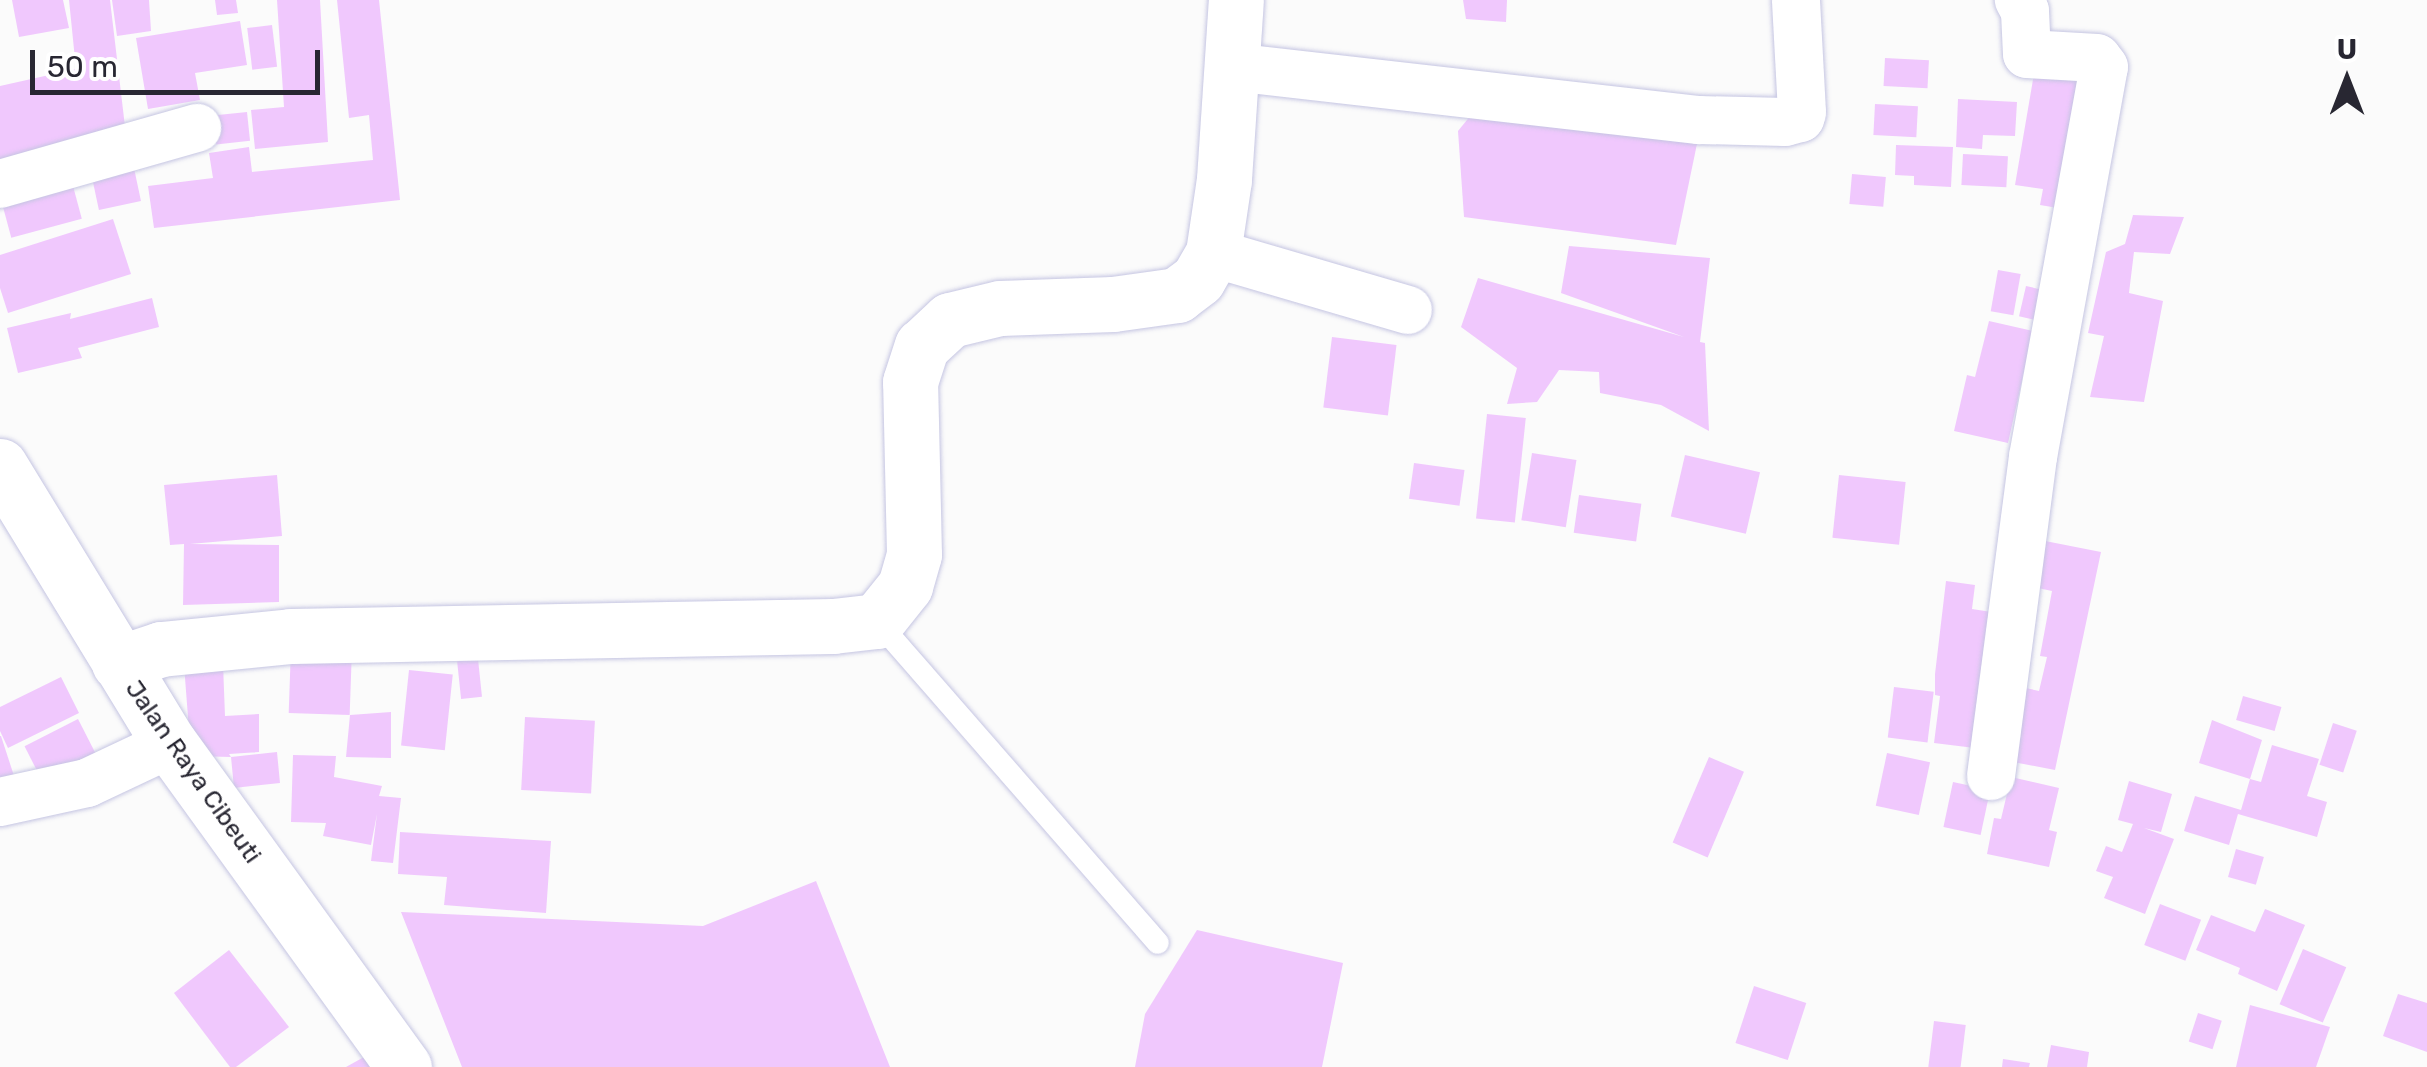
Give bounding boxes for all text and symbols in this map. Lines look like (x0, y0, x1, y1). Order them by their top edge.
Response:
scale bar (35, 30, 325, 92)
north arrow (2297, 30, 2397, 130)
text: U (2337, 33, 2357, 66)
text: 50 m (47, 49, 118, 85)
street label: Jalan Raya Cibeuti (119, 675, 267, 869)

